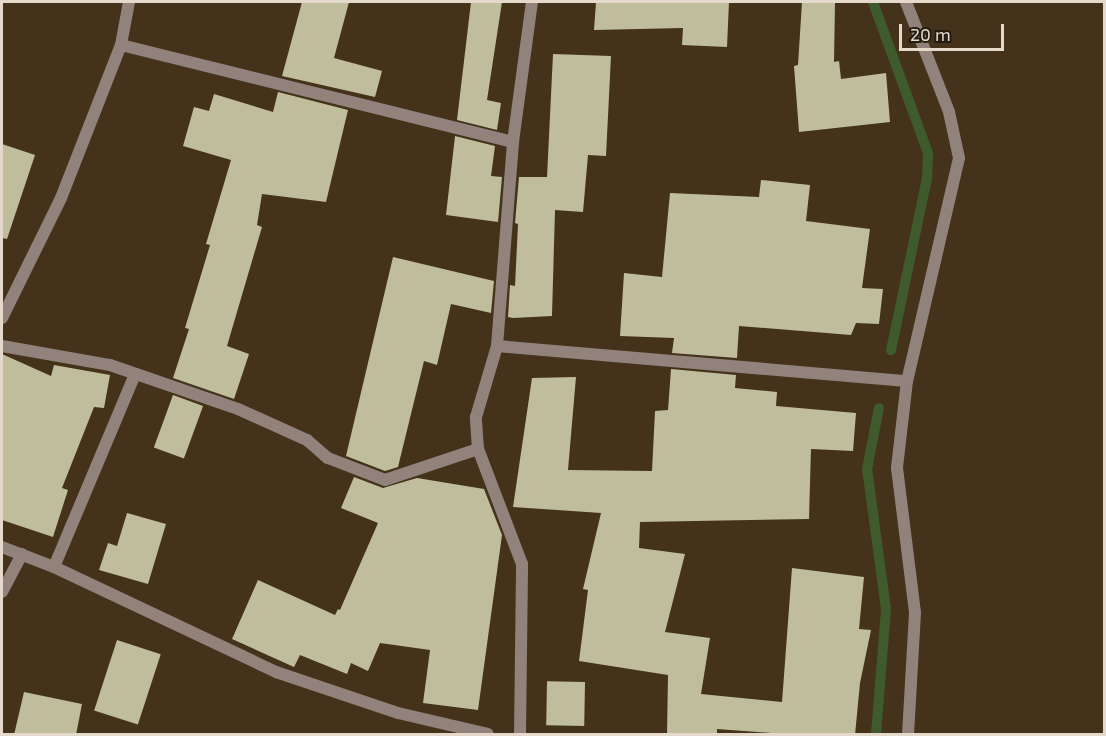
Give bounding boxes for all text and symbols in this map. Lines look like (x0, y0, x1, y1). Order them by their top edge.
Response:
scale bar (902, 12, 1007, 50)
text: 20 m (910, 23, 951, 45)

